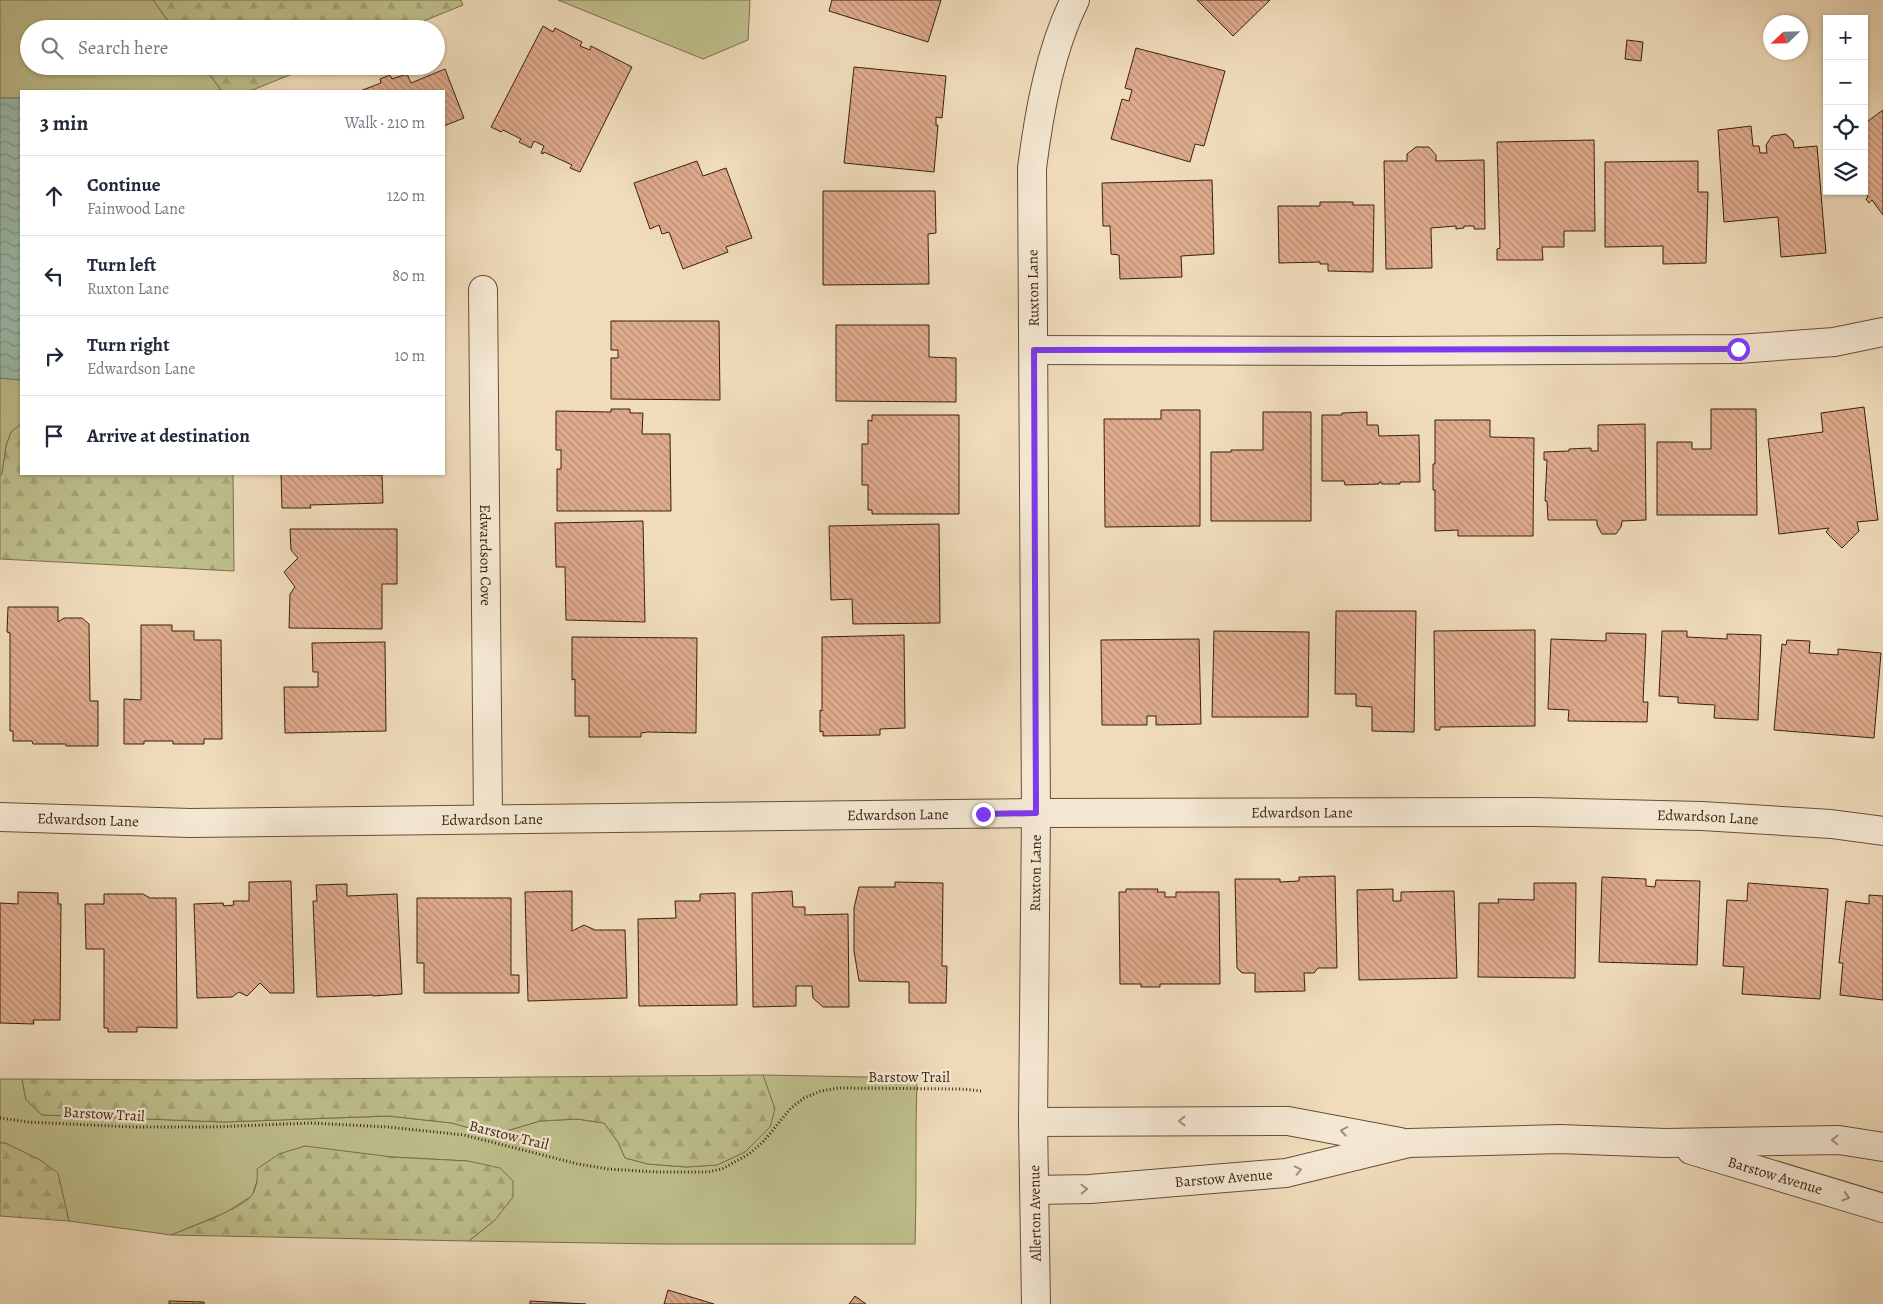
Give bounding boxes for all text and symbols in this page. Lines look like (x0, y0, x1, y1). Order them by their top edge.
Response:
north arrow (1763, 15, 1808, 60)
map controls (1823, 15, 1868, 195)
button: + (1823, 15, 1868, 60)
search box (20, 20, 445, 75)
icon: search (38, 34, 66, 62)
text: Search here (78, 35, 168, 61)
button: − (1823, 60, 1868, 105)
button: locate (1823, 105, 1868, 150)
text: 3 min (40, 109, 88, 137)
text: Walk · 210 m (344, 112, 425, 134)
button: layers (1823, 150, 1868, 195)
text: Continue (87, 172, 161, 198)
icon: ahead (40, 182, 68, 210)
text: 120 m (387, 185, 425, 207)
text: Fainwood Lane (87, 198, 185, 220)
street label: Ruxton Lane (1022, 249, 1044, 327)
text: Turn left (87, 252, 156, 278)
icon: left (40, 262, 68, 290)
text: 80 m (392, 265, 425, 287)
text: Ruxton Lane (87, 278, 169, 300)
text: Turn right (87, 332, 169, 358)
route start (1727, 338, 1750, 361)
icon: right (40, 342, 68, 370)
text: 10 m (395, 345, 425, 367)
text: Edwardson Lane (87, 358, 196, 380)
icon: arrive (40, 422, 68, 450)
text: Arrive at destination (87, 423, 250, 449)
street label: Edwardson Cove (475, 504, 496, 606)
street label: Edwardson Lane (1251, 802, 1353, 823)
route end (972, 803, 995, 826)
street label: Edwardson Lane (847, 804, 949, 825)
street label: Edwardson Lane (1657, 805, 1760, 830)
street label: Edwardson Lane (37, 808, 139, 831)
street label: Edwardson Lane (441, 809, 543, 830)
street label: Ruxton Lane (1025, 834, 1046, 912)
street label: Barstow Trail (868, 1067, 950, 1087)
street label: Barstow Trail (63, 1102, 146, 1126)
street label: Barstow Trail (467, 1115, 551, 1155)
one-way arrow (1178, 1116, 1186, 1126)
one-way arrow (1339, 1127, 1348, 1137)
one-way arrow (1830, 1135, 1838, 1146)
street label: Barstow Avenue (1725, 1152, 1825, 1199)
street label: Allerton Avenue (1024, 1164, 1046, 1262)
street label: Barstow Avenue (1174, 1164, 1274, 1192)
one-way arrow (1293, 1165, 1302, 1176)
one-way arrow (1080, 1184, 1088, 1194)
one-way arrow (1842, 1191, 1850, 1201)

